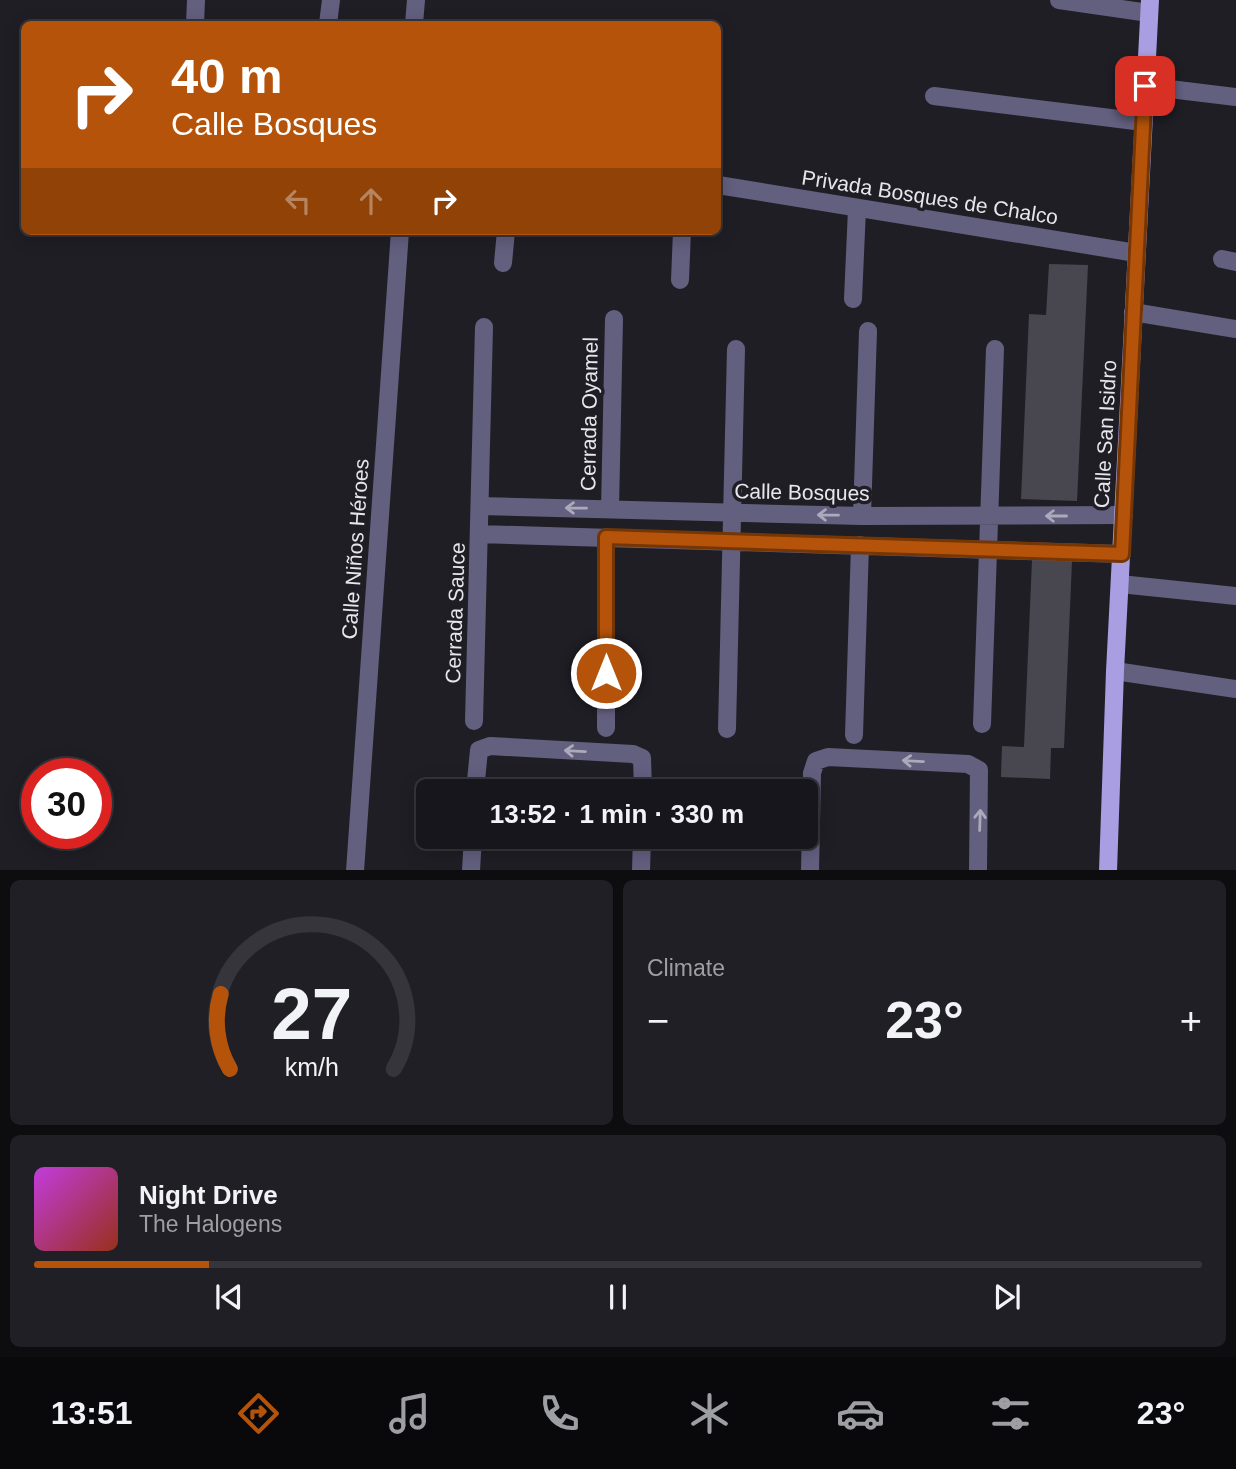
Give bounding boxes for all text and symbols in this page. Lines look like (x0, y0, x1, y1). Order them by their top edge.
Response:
icon: right (56, 49, 147, 140)
text: 40 m (171, 49, 283, 103)
pin (1115, 56, 1175, 116)
icon: arrive (1126, 67, 1164, 105)
text: Calle Bosques (171, 106, 377, 142)
street label: Privada Bosques de Chalco (800, 165, 1060, 229)
icon: left (279, 182, 317, 220)
icon: ahead (352, 182, 390, 220)
icon: right (425, 182, 463, 220)
street label: Cerrada Oyamel (576, 337, 602, 491)
street label: Calle San Isidro (1090, 359, 1120, 509)
street label: Calle Niños Héroes (337, 458, 373, 640)
street label: Calle Bosques (734, 479, 870, 505)
one-way arrow (565, 502, 588, 515)
one-way arrow (817, 508, 840, 522)
one-way arrow (1044, 509, 1067, 523)
street label: Cerrada Sauce (441, 542, 469, 684)
position arrow (569, 636, 643, 710)
one-way arrow (563, 744, 586, 757)
one-way arrow (901, 755, 924, 768)
speed limit sign: 30 (21, 758, 112, 849)
text: 13:52 · 1 min · 330 m (490, 799, 744, 829)
one-way arrow (973, 809, 986, 832)
text: Climate (647, 955, 725, 981)
text: 27 (271, 973, 352, 1054)
text: 23° (885, 991, 964, 1049)
text: − (647, 1000, 669, 1042)
text: + (1180, 1000, 1202, 1042)
text: km/h (284, 1052, 339, 1080)
text: Night Drive (139, 1180, 278, 1210)
text: The Halogens (139, 1211, 282, 1237)
icon: previous (210, 1278, 248, 1316)
icon: pause (599, 1278, 637, 1316)
icon: next (988, 1278, 1026, 1316)
icon: directions (234, 1389, 283, 1438)
icon: music (385, 1389, 434, 1438)
icon: phone (535, 1389, 584, 1438)
icon: climate (685, 1389, 734, 1438)
icon: car (836, 1389, 885, 1438)
icon: filters (986, 1389, 1035, 1438)
text: 13:51 (51, 1395, 133, 1431)
text: 23° (1137, 1395, 1185, 1431)

